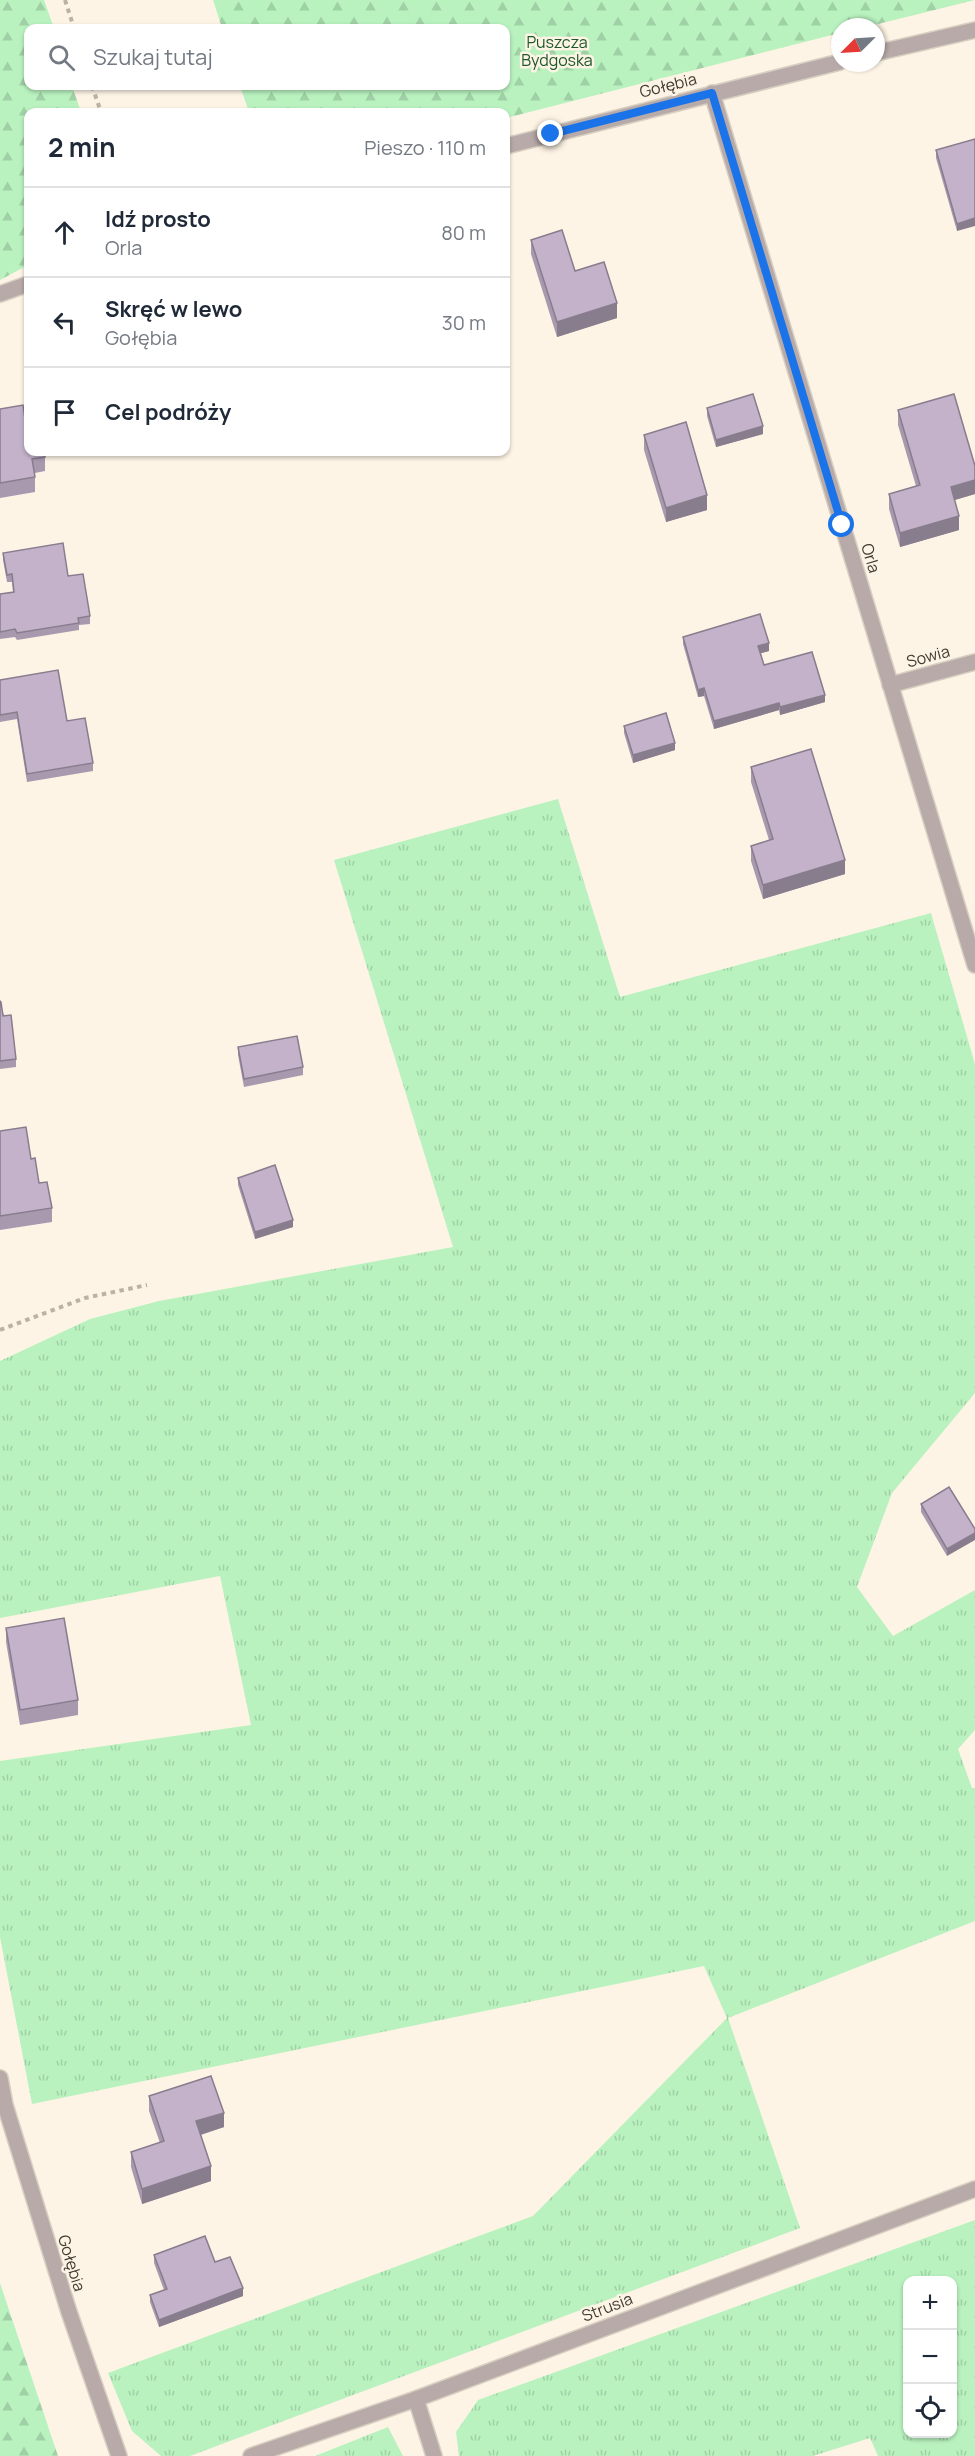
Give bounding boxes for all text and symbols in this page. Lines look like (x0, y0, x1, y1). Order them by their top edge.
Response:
north arrow (831, 18, 885, 72)
search box (24, 24, 510, 90)
park label: Puszcza Bydgoska (521, 31, 593, 71)
icon: search (45, 41, 78, 74)
text: Szukaj tutaj (93, 42, 213, 72)
street label: Gołębia (637, 67, 699, 103)
route end (537, 120, 563, 146)
text: 2 min (48, 129, 116, 165)
text: Pieszo · 110 m (364, 134, 486, 161)
text: Idź prosto (105, 204, 211, 234)
icon: ahead (48, 216, 81, 249)
text: 80 m (441, 219, 486, 246)
text: Orla (105, 234, 142, 261)
text: Skręć w lewo (105, 294, 242, 324)
icon: left (48, 306, 81, 339)
text: 30 m (442, 309, 486, 336)
text: Gołębia (105, 324, 177, 351)
icon: arrive (48, 396, 81, 429)
text: Cel podróży (105, 397, 231, 427)
route start (828, 511, 854, 537)
street label: Orla (856, 540, 886, 576)
street label: Sowia (904, 640, 952, 672)
street label: Gołębia (53, 2232, 91, 2294)
map controls (903, 2276, 957, 2438)
button: + (903, 2276, 957, 2330)
street label: Strusia (579, 2287, 635, 2327)
button: − (903, 2330, 957, 2384)
button: locate (903, 2384, 957, 2438)

